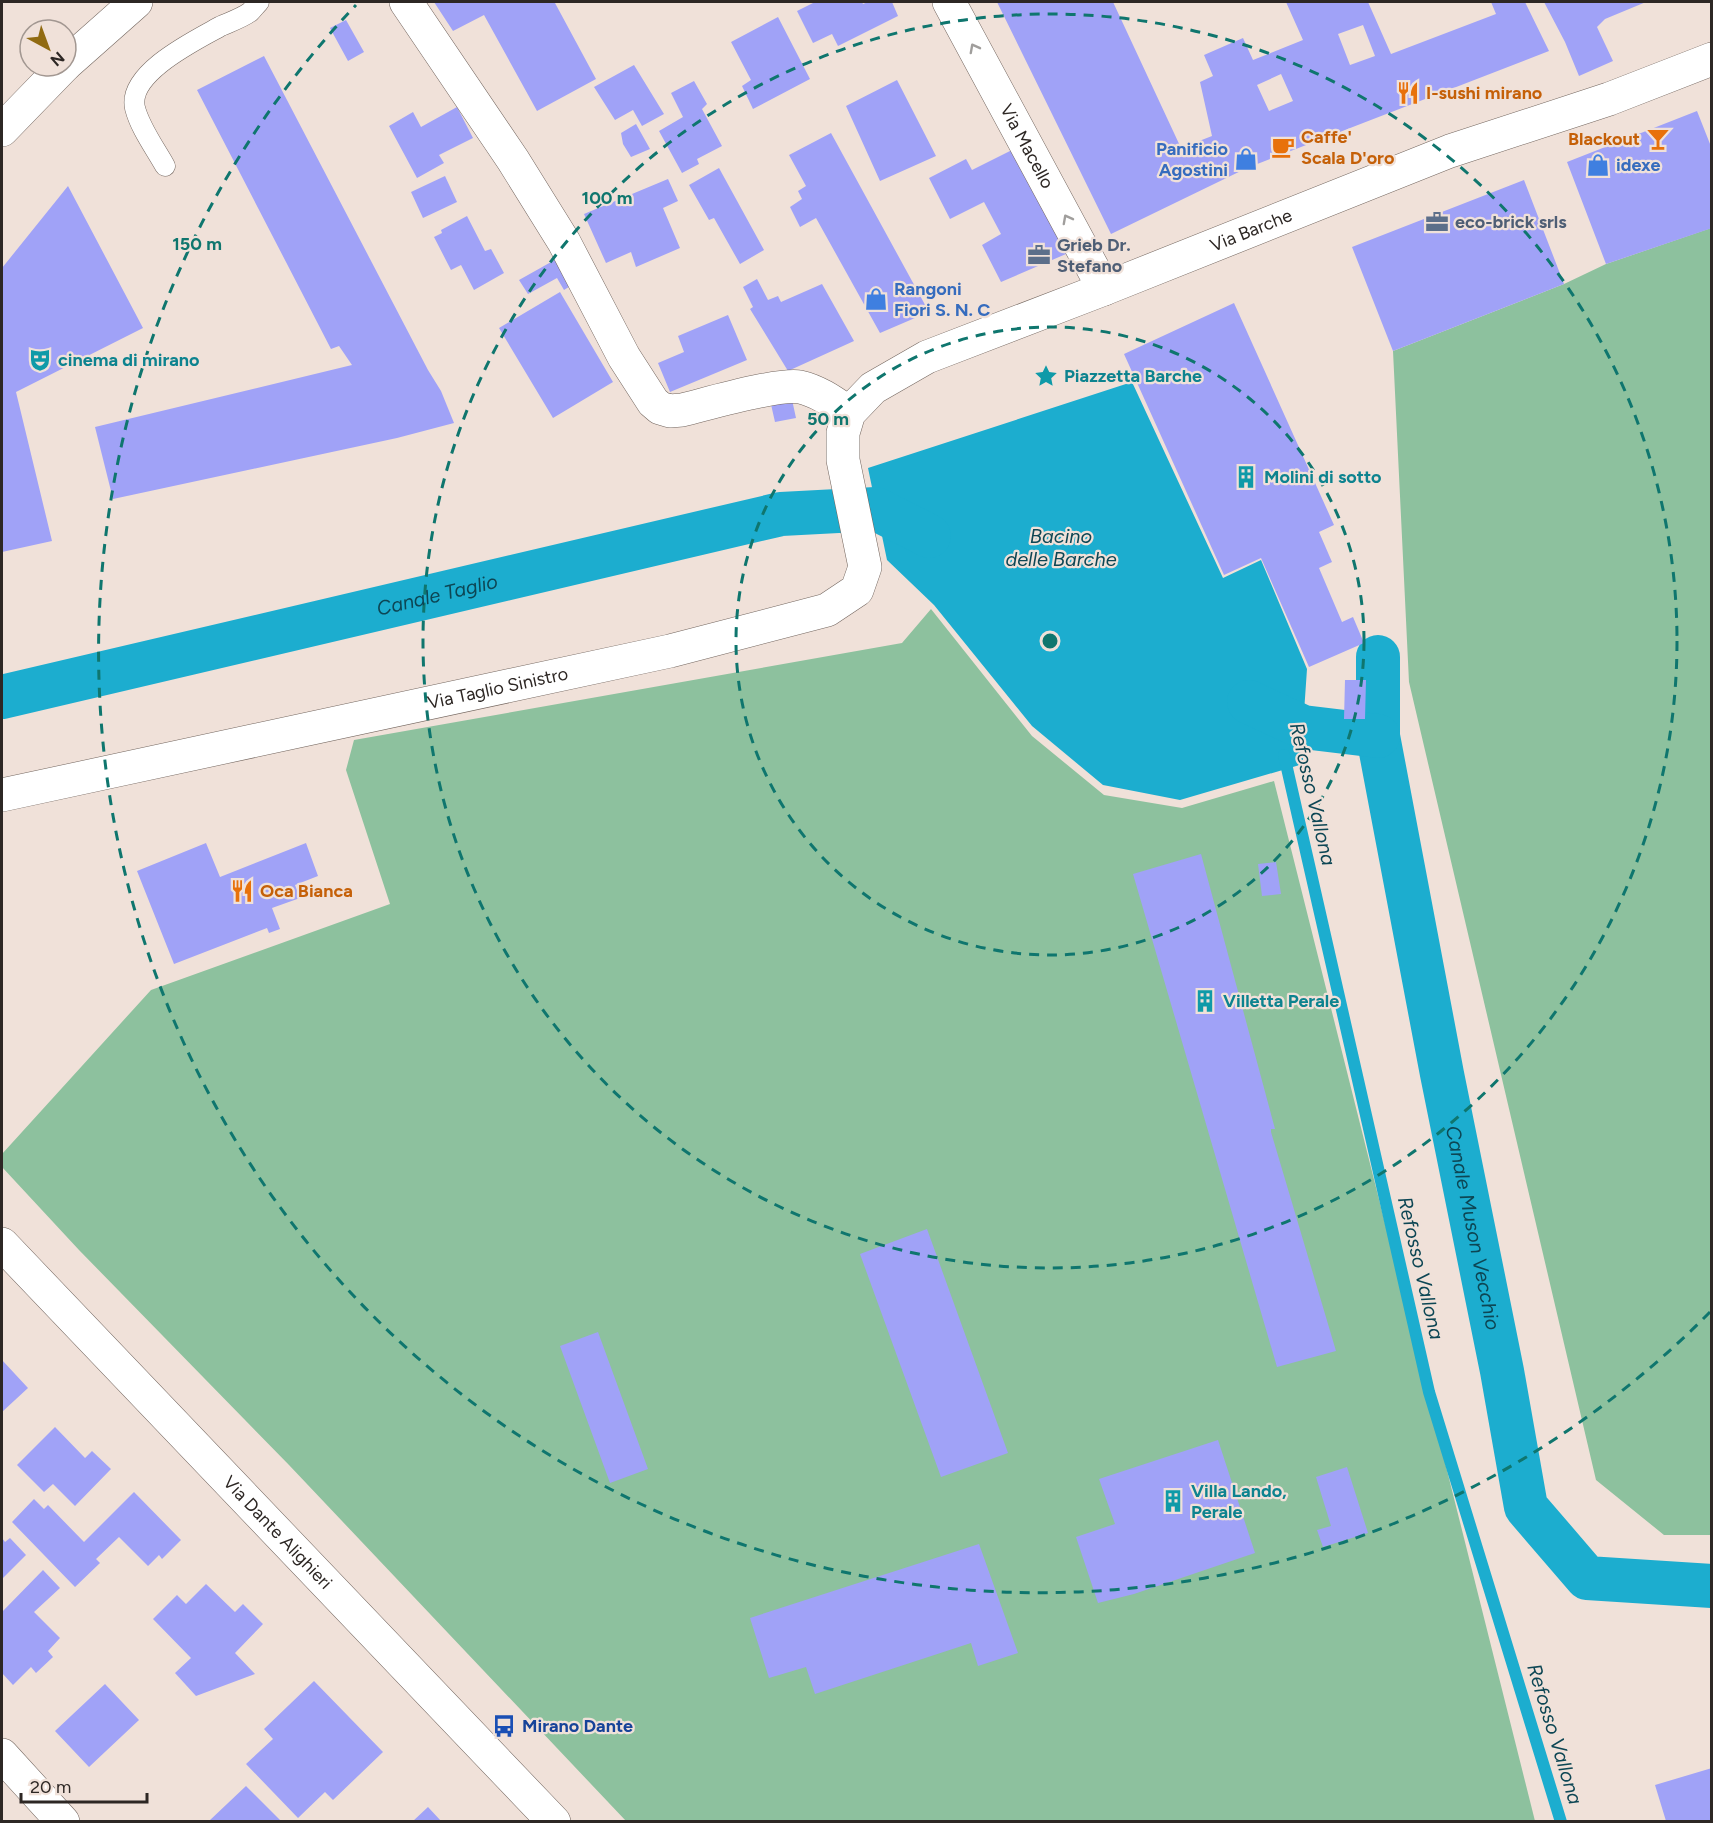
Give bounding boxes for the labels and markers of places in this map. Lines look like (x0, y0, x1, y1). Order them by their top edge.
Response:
restaurant icon: I-sushi mirano (1395, 80, 1421, 106)
place label: I-sushi mirano (1426, 82, 1542, 104)
place label: Caffe' Scala D'oro (1301, 126, 1394, 169)
bar icon: Blackout (1645, 126, 1671, 152)
place label: Blackout (1568, 128, 1640, 150)
cafe icon: Caffe' Scala D'oro (1270, 134, 1296, 160)
place label: Panificio Agostini (1156, 138, 1228, 181)
shop icon: Panificio Agostini (1233, 146, 1259, 172)
shop icon: idexe (1585, 152, 1611, 178)
place label: idexe (1616, 154, 1660, 176)
office icon: eco-brick srls (1424, 209, 1450, 235)
place label: eco-brick srls (1455, 211, 1567, 233)
place label: Grieb Dr. Stefano (1057, 234, 1131, 277)
office icon: Grieb Dr. Stefano (1026, 242, 1052, 268)
place label: Rangoni Fiori S. N. C (894, 278, 990, 321)
shop icon: Rangoni Fiori S. N. C (863, 286, 889, 312)
theatre icon: cinema di mirano (27, 347, 53, 373)
place label: cinema di mirano (58, 349, 200, 371)
place icon: Piazzetta Barche (1033, 363, 1059, 389)
place label: Piazzetta Barche (1064, 365, 1202, 387)
building icon: Molini di sotto (1233, 464, 1259, 490)
place label: Molini di sotto (1264, 466, 1382, 488)
centre of rings (1040, 631, 1060, 651)
restaurant icon: Oca Bianca (229, 878, 255, 904)
place label: Oca Bianca (260, 880, 353, 902)
building icon: Villetta Perale (1192, 988, 1218, 1014)
place label: Villetta Perale (1223, 990, 1339, 1012)
place label: Villa Lando, Perale (1191, 1480, 1287, 1523)
building icon: Villa Lando, Perale (1160, 1488, 1186, 1514)
bus stop icon: Mirano Dante (491, 1713, 517, 1739)
place label: Mirano Dante (522, 1715, 633, 1737)

